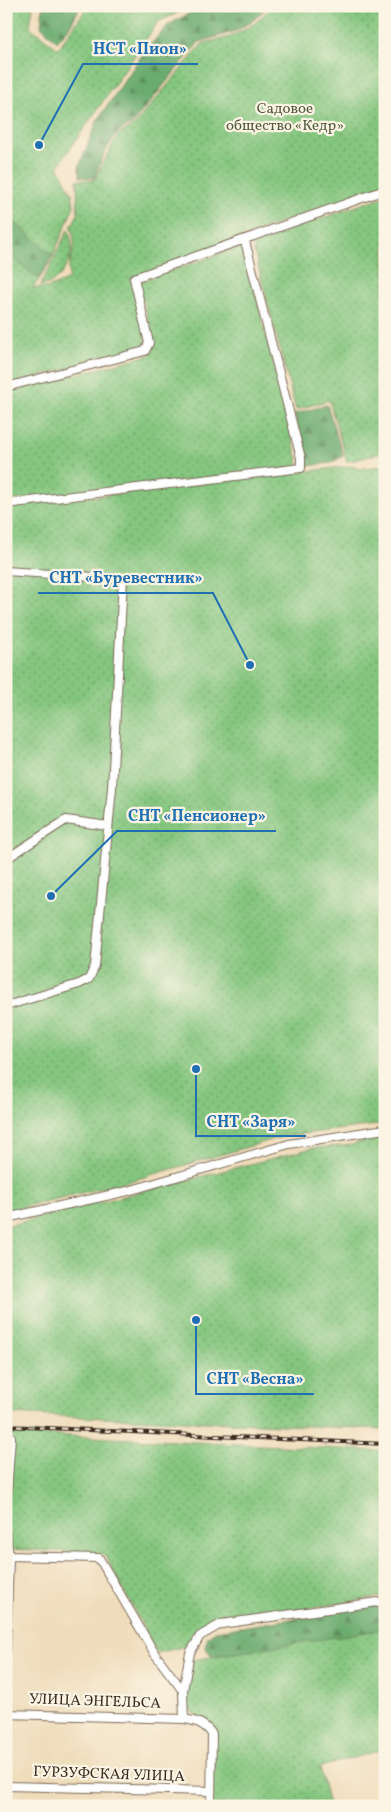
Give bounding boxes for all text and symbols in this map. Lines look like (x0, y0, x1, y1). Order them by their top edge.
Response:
callout: НСТ «Пион» (83, 33, 198, 64)
text: НСТ «Пион» (93, 39, 187, 61)
park label: Садовое общество «Кедр» (226, 99, 344, 137)
callout: СНТ «Буревестник» (38, 562, 213, 593)
text: СНТ «Буревестник» (49, 568, 203, 590)
callout: СНТ «Пенсионер» (117, 800, 276, 831)
text: СНТ «Пенсионер» (128, 806, 266, 828)
callout: СНТ «Заря» (196, 1105, 306, 1136)
text: СНТ «Заря» (207, 1112, 295, 1134)
callout: СНТ «Весна» (196, 1363, 314, 1394)
text: СНТ «Весна» (206, 1369, 304, 1391)
street label: УЛИЦА ЭНГЕЛЬСА (29, 1689, 162, 1715)
street label: ГУРЗУФСКАЯ УЛИЦА (33, 1762, 186, 1788)

